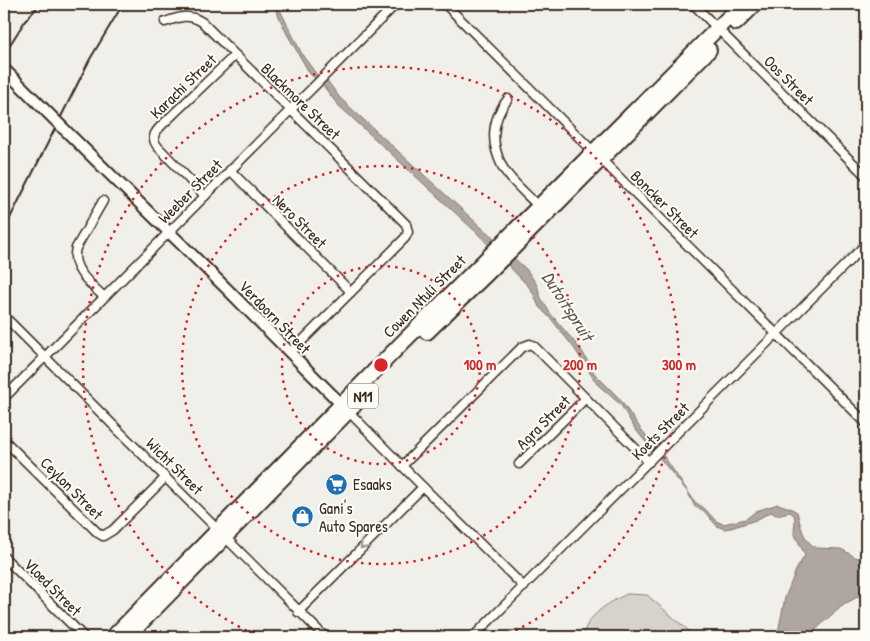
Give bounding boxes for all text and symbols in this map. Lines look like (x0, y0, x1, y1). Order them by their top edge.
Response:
street label: Karachi Street (145, 48, 221, 123)
street label: Oos Street (759, 50, 819, 110)
street label: Blackmore Street (257, 58, 346, 145)
street label: Weeber Street (153, 154, 227, 228)
street label: Boncker Street (626, 165, 704, 243)
street label: Nero Street (268, 189, 332, 253)
street label: Cowen Ntuli Street (378, 249, 471, 342)
water label: Dutoitspruit (536, 266, 601, 348)
street label: Verdoorn Street (234, 275, 316, 359)
text: 100 m (464, 354, 496, 375)
text: 200 m (563, 354, 597, 375)
text: 300 m (662, 354, 696, 375)
centre of rings (372, 356, 390, 374)
road number: N11 (348, 384, 378, 408)
street label: Agra Street (511, 390, 575, 454)
street label: Koets Street (626, 397, 694, 465)
street label: Wicht Street (141, 432, 209, 500)
street label: Ceylon Street (36, 452, 109, 525)
supermarket icon: Esaaks (325, 472, 349, 496)
place label: Esaaks (353, 473, 392, 495)
place label: Gani's Auto Spares (319, 497, 388, 537)
shop icon: Gani's Auto Spares (291, 505, 315, 529)
one-way arrow (360, 541, 369, 550)
street label: Vloed Street (19, 553, 87, 621)

